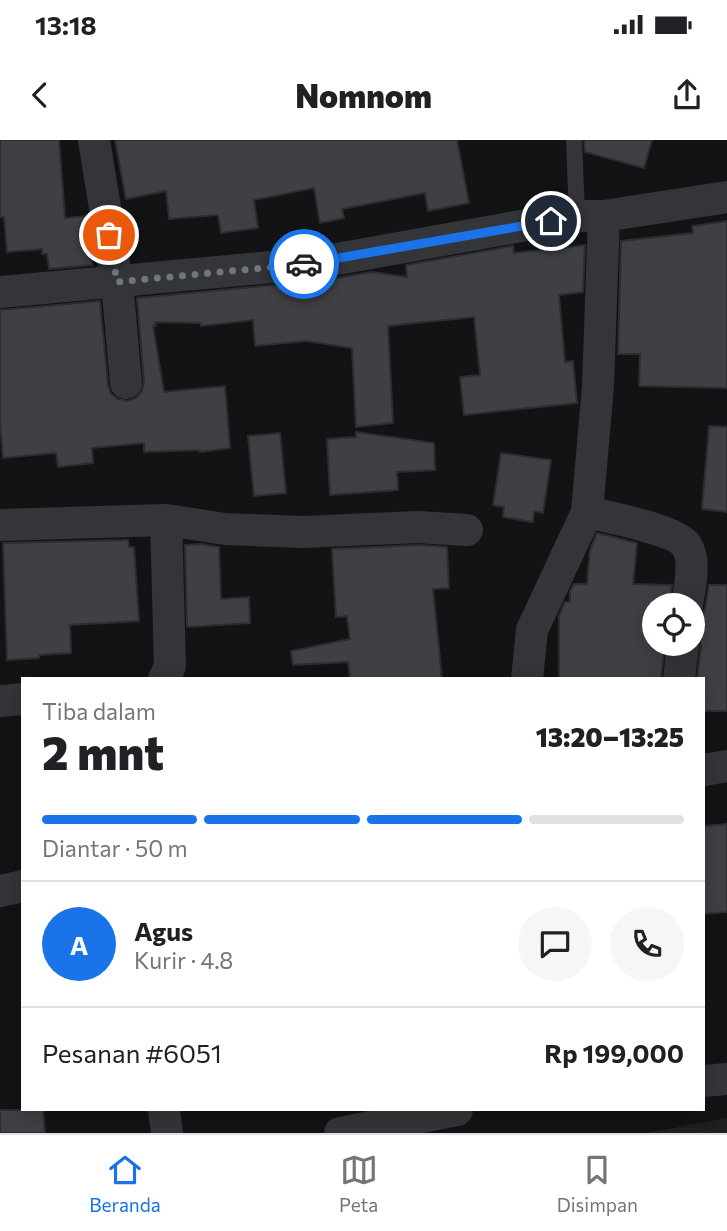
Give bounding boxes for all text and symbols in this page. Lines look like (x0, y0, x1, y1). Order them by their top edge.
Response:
text: 13:18 (35, 9, 97, 40)
text: Nomnom (295, 75, 432, 115)
icon: back (21, 76, 59, 114)
icon: share (668, 76, 706, 114)
pin (521, 191, 581, 251)
icon: home (532, 202, 570, 240)
pin (79, 205, 139, 265)
icon: bag (90, 216, 128, 254)
courier (269, 229, 339, 299)
icon: car (285, 245, 323, 283)
map controls (642, 593, 705, 656)
button: locate (642, 593, 705, 656)
text: Tiba dalam (42, 697, 156, 725)
text: 13:20–13:25 (536, 721, 684, 752)
text: 2 mnt (42, 723, 164, 779)
text: Diantar · 50 m (42, 834, 188, 862)
button: chat (518, 907, 592, 981)
button: phone (610, 907, 684, 981)
text: Agus (134, 915, 193, 946)
text: A (70, 929, 88, 960)
text: Kurir · 4.8 (134, 946, 233, 974)
text: Pesanan #6051 (42, 1037, 222, 1068)
text: Rp 199,000 (544, 1037, 684, 1068)
tab: Beranda (89, 1151, 161, 1216)
tab: Peta (339, 1151, 378, 1216)
tab: Disimpan (557, 1151, 638, 1216)

